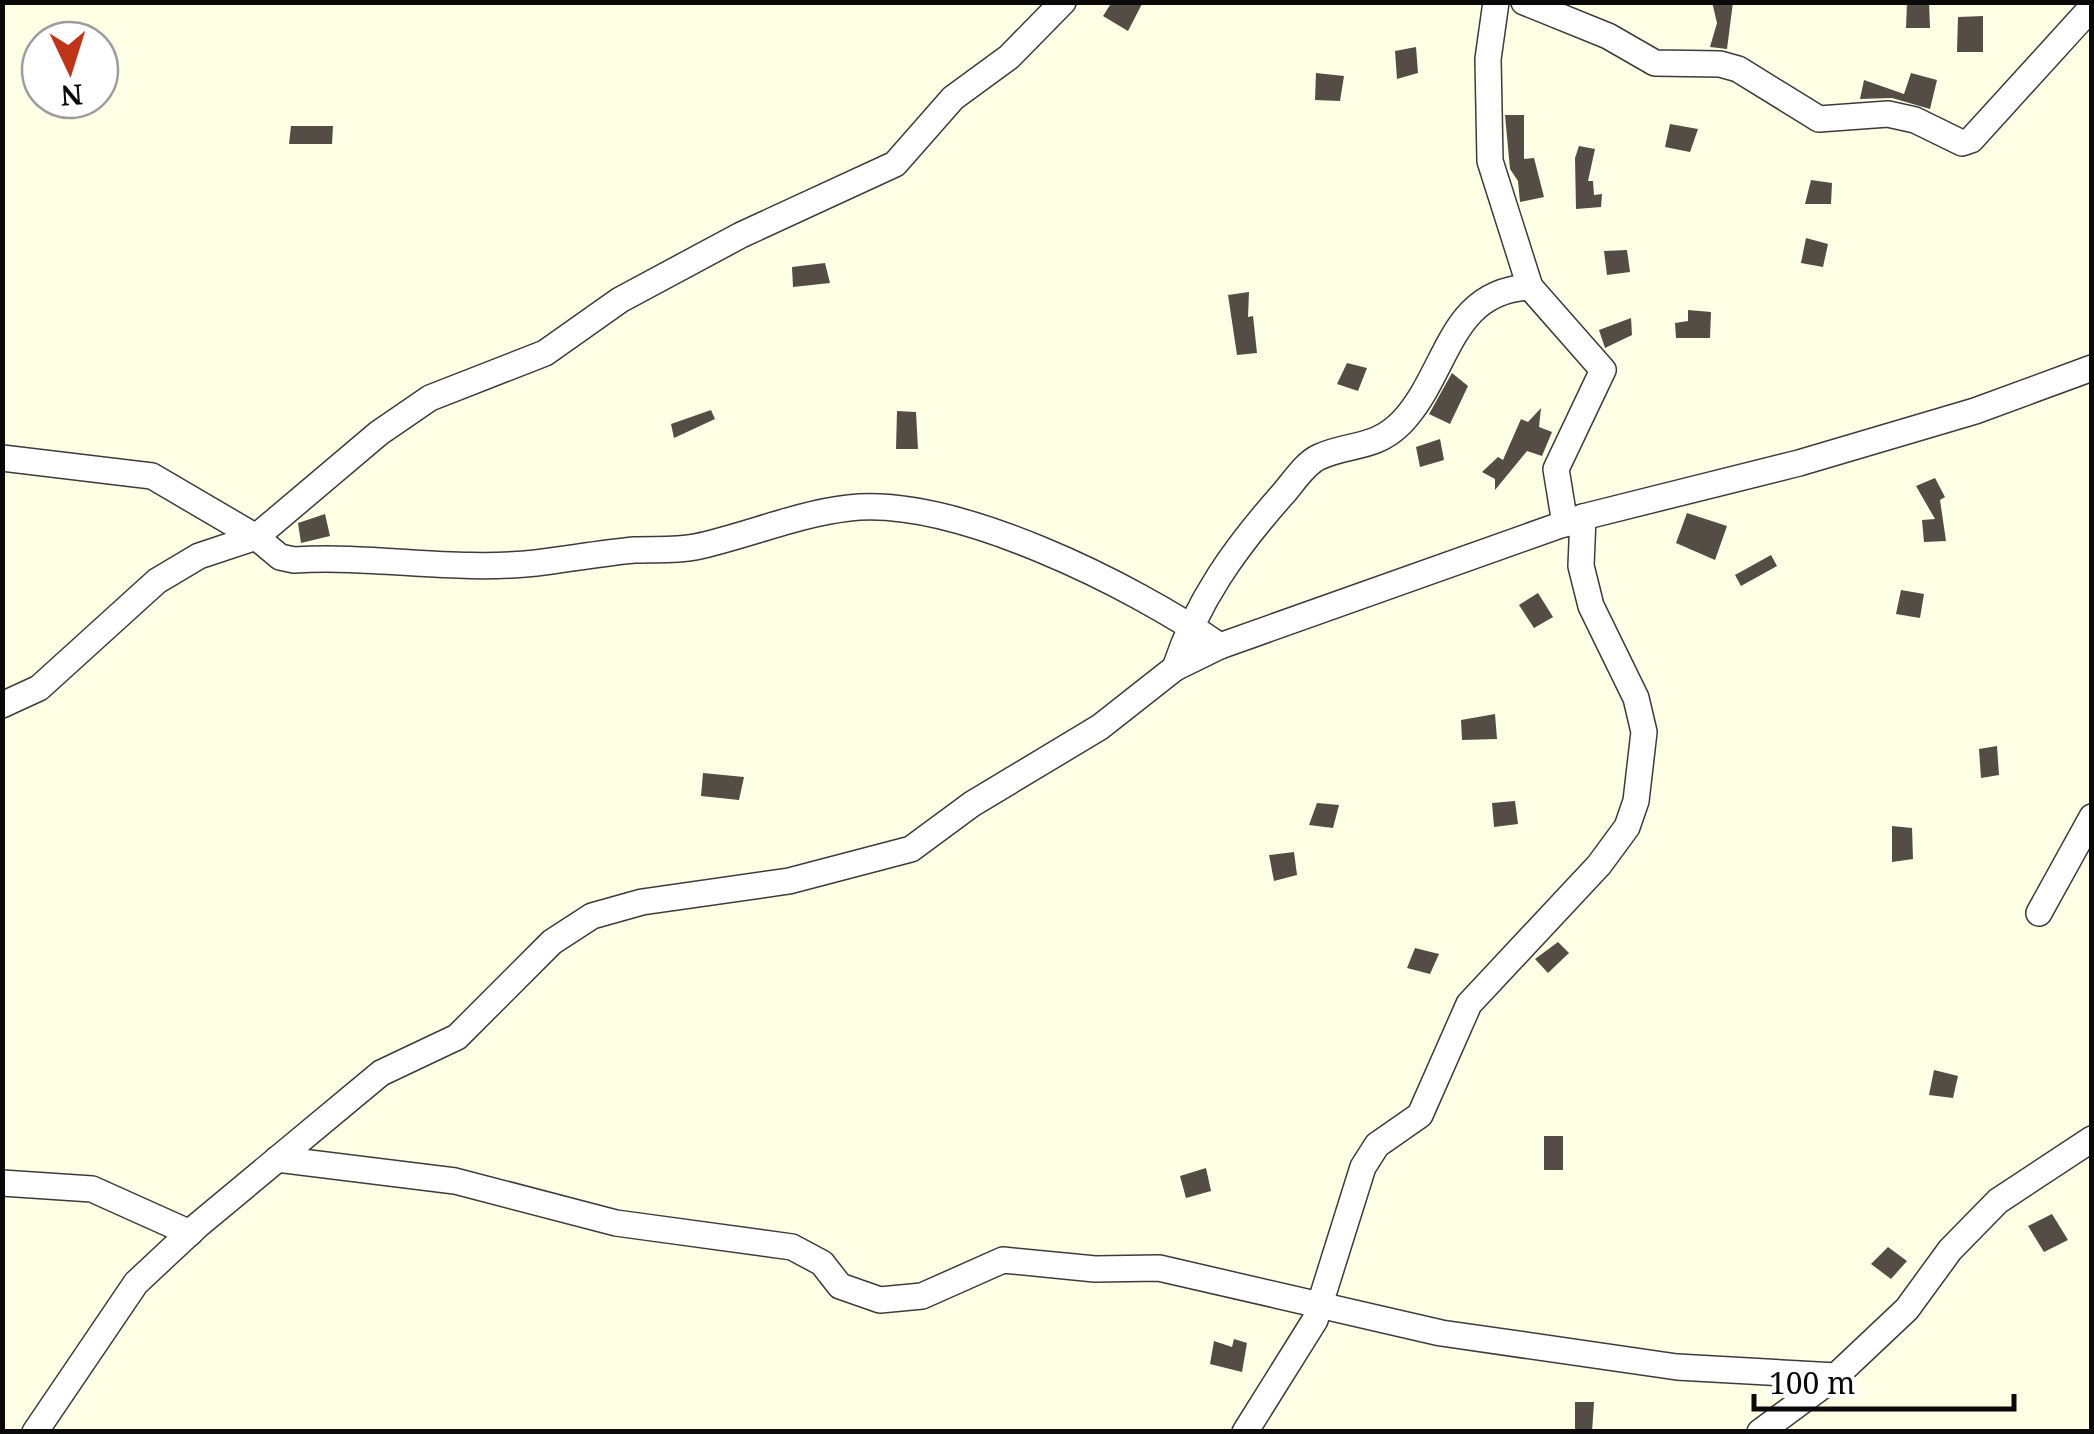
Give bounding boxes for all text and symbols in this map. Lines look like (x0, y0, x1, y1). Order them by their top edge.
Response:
north arrow (20, 20, 120, 120)
text: N (59, 76, 84, 116)
scale bar (1754, 1349, 2014, 1411)
text: 100 m (1769, 1362, 1855, 1403)

